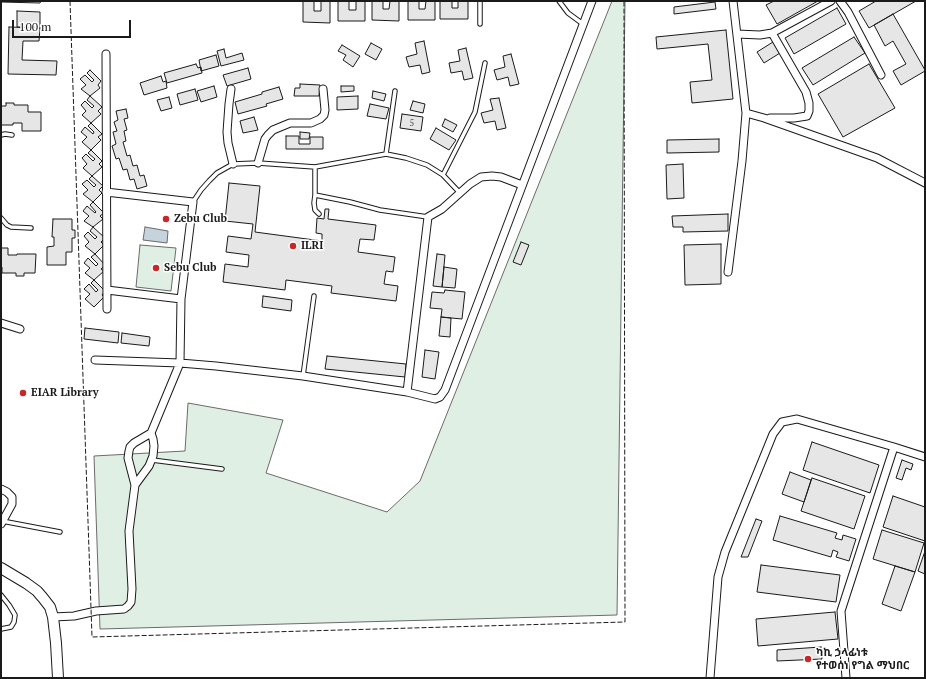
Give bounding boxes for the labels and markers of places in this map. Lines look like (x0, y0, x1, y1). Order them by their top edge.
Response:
place label: Zebu Club (174, 212, 227, 226)
marker: Zebu Club (161, 214, 171, 224)
place label: ILRI (301, 239, 323, 253)
marker: ILRI (288, 241, 298, 251)
place label: Sebu Club (164, 261, 216, 275)
marker: Sebu Club (151, 263, 161, 273)
place label: EIAR Library (31, 386, 98, 400)
marker: EIAR Library (18, 388, 28, 398)
place label: ካኪ ኃላፊነቱ የተወሰነ የግል ማህበር (816, 646, 909, 672)
marker: ካኪ ኃላፊነቱ የተወሰነ የግል ማህበር (803, 654, 813, 664)

